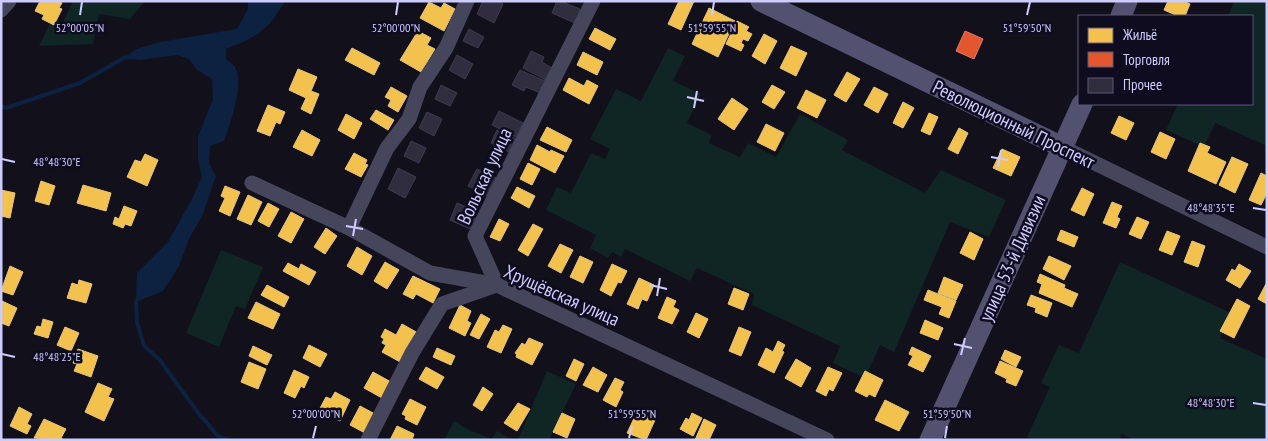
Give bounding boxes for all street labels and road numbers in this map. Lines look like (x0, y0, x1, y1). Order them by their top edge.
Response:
street label: Революционный Проспект (929, 74, 1100, 174)
street label: Вольская улица (451, 124, 517, 228)
street label: улица 53-й Дивизии (973, 191, 1051, 325)
street label: Хрущёвская улица (501, 259, 623, 331)

